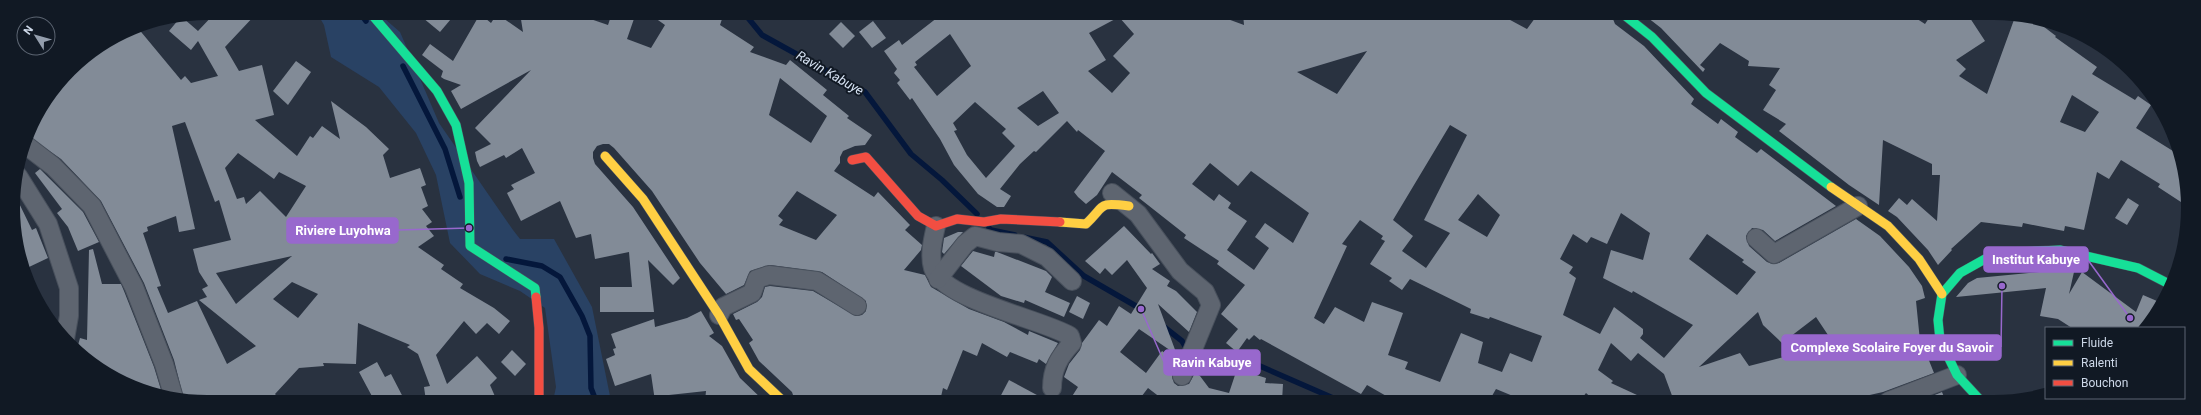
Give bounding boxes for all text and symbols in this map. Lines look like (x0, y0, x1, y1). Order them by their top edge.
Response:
north arrow (16, 16, 56, 56)
text: N (21, 23, 36, 37)
water label: Ravin Kabuye (794, 48, 867, 98)
callout: Riviere Luyohwa (287, 218, 398, 243)
text: Riviere Luyohwa (295, 223, 391, 238)
callout: Institut Kabuye (1984, 247, 2088, 272)
text: Institut Kabuye (1992, 252, 2080, 267)
legend (2045, 327, 2185, 399)
callout: Complexe Scolaire Foyer du Savoir (1782, 335, 2001, 360)
text: Fluide (2081, 336, 2113, 350)
text: Complexe Scolaire Foyer du Savoir (1791, 340, 1994, 355)
callout: Ravin Kabuye (1164, 350, 1260, 375)
text: Ravin Kabuye (1172, 355, 1252, 370)
text: Ralenti (2081, 356, 2118, 370)
text: Bouchon (2081, 376, 2128, 390)

